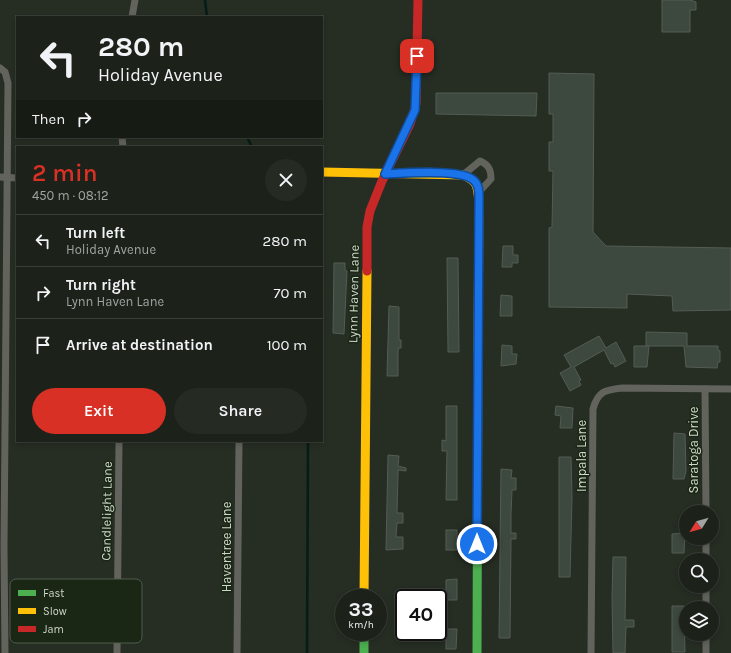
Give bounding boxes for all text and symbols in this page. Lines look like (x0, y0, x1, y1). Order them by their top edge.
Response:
text: 280 m (98, 30, 184, 63)
icon: left (32, 32, 84, 84)
pin (400, 39, 434, 73)
icon: arrive (406, 45, 428, 67)
text: Holiday Avenue (98, 64, 223, 86)
icon: right (73, 108, 95, 130)
text: Then (32, 110, 65, 128)
text: 2 min (32, 159, 98, 187)
button: close (265, 159, 307, 201)
text: 450 m · 08:12 (32, 188, 109, 203)
text: Turn left (66, 224, 125, 242)
icon: left (32, 230, 54, 252)
text: 280 m (263, 232, 307, 250)
text: Holiday Avenue (66, 242, 156, 257)
street label: Lynn Haven Lane (345, 244, 362, 343)
text: Turn right (66, 276, 136, 294)
icon: right (32, 282, 54, 304)
text: 70 m (273, 284, 307, 302)
text: Lynn Haven Lane (66, 294, 164, 309)
icon: arrive (32, 334, 54, 356)
text: Arrive at destination (66, 336, 213, 354)
text: 100 m (267, 336, 307, 354)
button: Exit (32, 388, 166, 434)
button: Share (174, 388, 307, 434)
street label: Saratoga Drive (686, 406, 701, 493)
street label: Impala Lane (574, 420, 589, 492)
street label: Candlelight Lane (98, 461, 115, 561)
street label: Haventree Lane (219, 501, 234, 592)
north arrow (679, 505, 719, 545)
map controls (679, 505, 719, 641)
position arrow (456, 523, 498, 565)
button: search (679, 553, 719, 593)
legend (10, 579, 142, 643)
text: Fast (43, 587, 64, 600)
speed limit sign: 40 (395, 589, 447, 641)
text: 33 (349, 598, 373, 621)
button: layers (679, 601, 719, 641)
text: Slow (43, 605, 67, 618)
text: km/h (348, 619, 374, 631)
text: Jam (43, 623, 64, 636)

